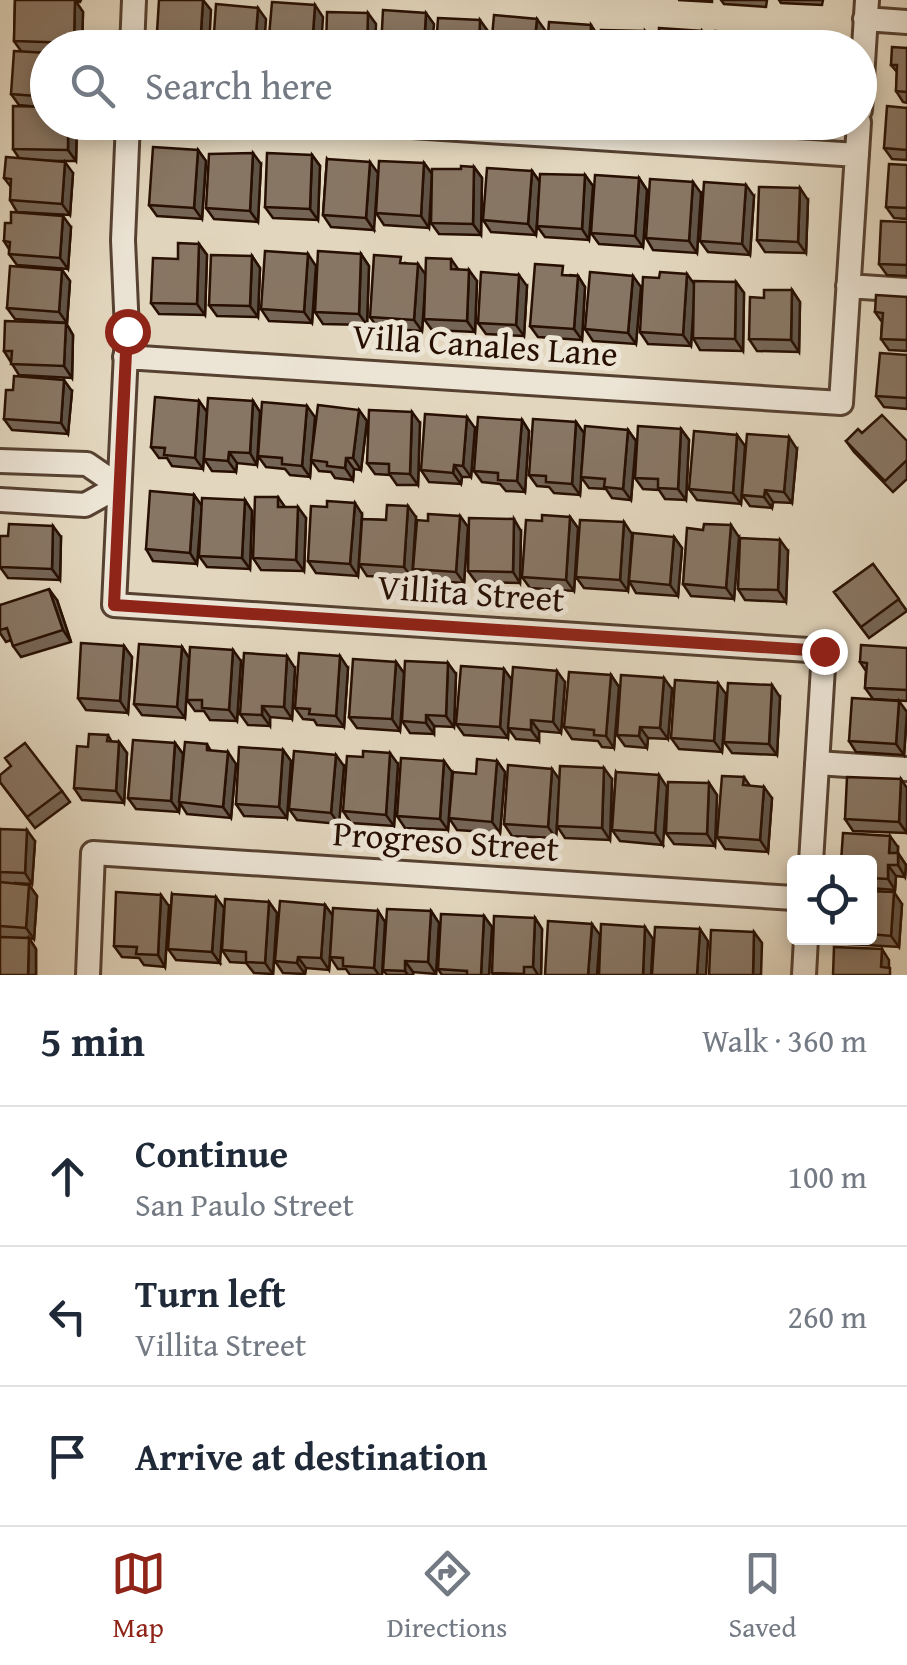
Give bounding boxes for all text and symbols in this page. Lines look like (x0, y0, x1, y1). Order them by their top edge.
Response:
search box (30, 30, 877, 140)
text: Search here (145, 57, 333, 113)
icon: search (65, 58, 120, 113)
route start (105, 309, 151, 355)
street label: Villa Canales Lane (351, 310, 619, 379)
street label: Villita Street (376, 561, 566, 624)
route end (802, 629, 848, 675)
street label: Progreso Street (331, 807, 561, 874)
map controls (787, 855, 877, 945)
button: locate (787, 855, 877, 945)
text: 5 min (40, 1010, 145, 1071)
text: Walk · 360 m (702, 1017, 867, 1064)
text: Continue (135, 1125, 288, 1181)
icon: ahead (40, 1149, 95, 1204)
text: 100 m (788, 1153, 867, 1200)
text: San Paulo Street (135, 1181, 354, 1228)
text: Turn left (135, 1265, 286, 1321)
icon: left (40, 1289, 95, 1344)
text: 260 m (788, 1293, 867, 1340)
text: Villita Street (135, 1321, 306, 1368)
text: Arrive at destination (135, 1428, 488, 1484)
icon: arrive (40, 1429, 95, 1484)
tab: Map (111, 1546, 166, 1647)
tab: Directions (387, 1546, 507, 1647)
tab: Saved (729, 1546, 796, 1647)

